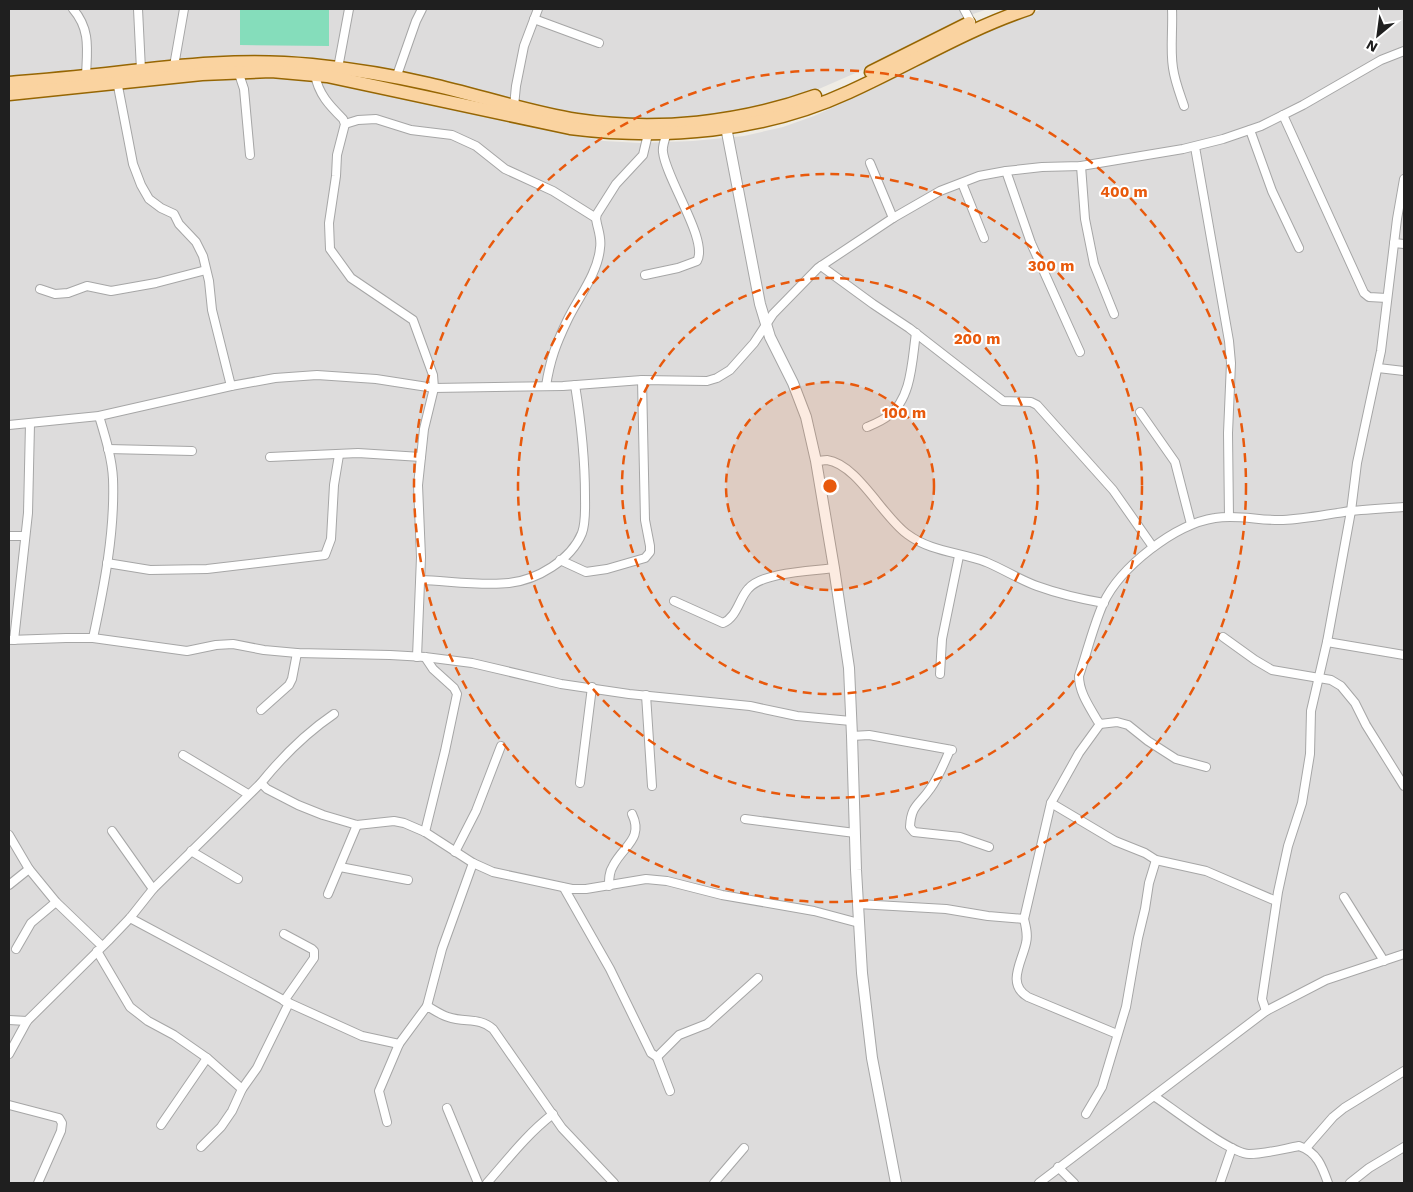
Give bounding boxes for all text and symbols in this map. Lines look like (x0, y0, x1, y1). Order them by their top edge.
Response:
north arrow (1353, 10, 1403, 60)
text: N (1363, 37, 1380, 56)
text: 400 m (1100, 183, 1148, 201)
text: 300 m (1028, 257, 1074, 275)
text: 200 m (954, 330, 1000, 348)
text: 100 m (882, 404, 926, 422)
centre of rings (821, 477, 839, 495)

